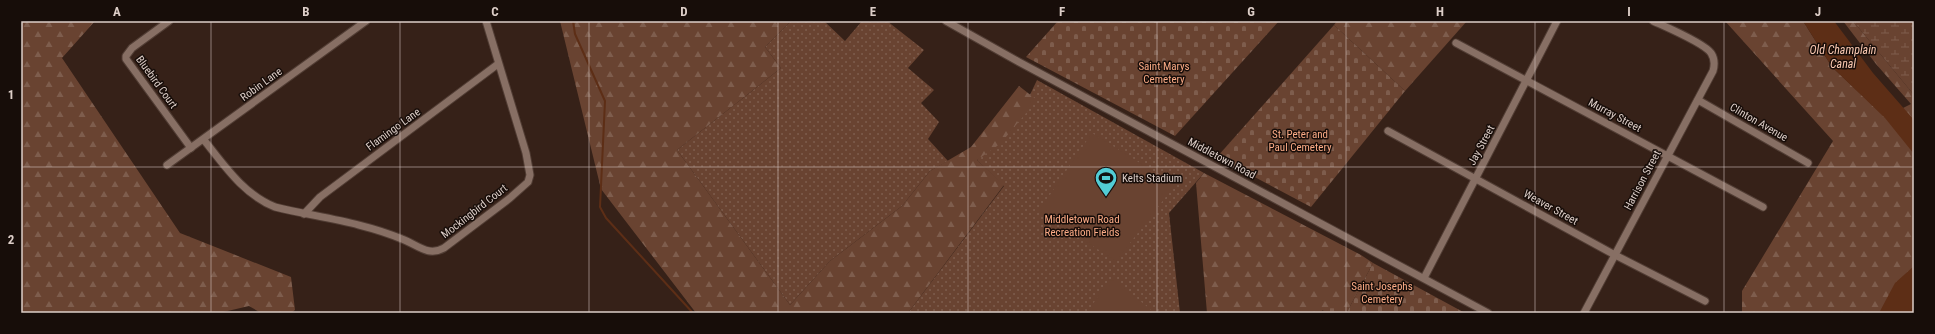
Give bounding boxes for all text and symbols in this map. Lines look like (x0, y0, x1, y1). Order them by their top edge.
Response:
text: A (113, 4, 121, 19)
text: B (302, 4, 310, 19)
text: C (491, 4, 499, 19)
text: D (680, 4, 688, 19)
text: E (870, 4, 877, 19)
text: F (1059, 4, 1065, 19)
text: G (1247, 4, 1255, 19)
text: H (1436, 4, 1444, 19)
text: I (1627, 4, 1631, 19)
text: J (1815, 4, 1821, 19)
water label: Old Champlain Canal (1809, 43, 1877, 71)
street label: Bluebird Court (133, 53, 180, 111)
park label: Saint Marys Cemetery (1138, 60, 1190, 86)
street label: Robin Lane (238, 65, 285, 104)
text: 1 (8, 87, 14, 102)
street label: Murray Street (1586, 96, 1644, 135)
street label: Clinton Avenue (1727, 101, 1790, 144)
street label: Flamingo Lane (364, 105, 423, 153)
street label: Jay Street (1466, 123, 1497, 167)
park label: St. Peter and Paul Cemetery (1269, 128, 1332, 154)
street label: Middletown Road (1186, 135, 1258, 182)
street label: Harrison Street (1621, 148, 1664, 212)
sports icon: Kelts Stadium (1093, 165, 1119, 198)
place label: Kelts Stadium (1122, 172, 1182, 185)
street label: Mockingbird Court (439, 182, 510, 241)
street label: Weaver Street (1521, 187, 1580, 228)
park label: Middletown Road Recreation Fields (1044, 213, 1120, 239)
text: 2 (8, 232, 15, 247)
park label: Saint Josephs Cemetery (1351, 280, 1413, 306)

